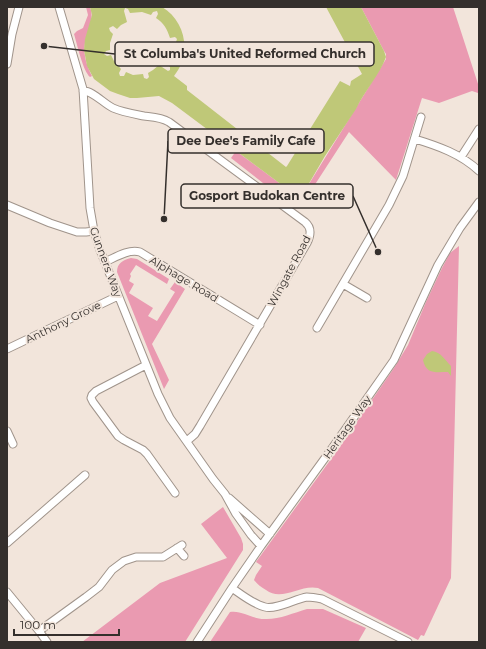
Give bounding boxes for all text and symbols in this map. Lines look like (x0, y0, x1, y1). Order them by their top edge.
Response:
callout: St Columba's United Reformed Church (115, 42, 374, 66)
text: St Columba's United Reformed Church (124, 46, 366, 61)
callout: Dee Dee's Family Cafe (168, 129, 324, 153)
text: Dee Dee's Family Cafe (176, 133, 316, 148)
callout: Gosport Budokan Centre (181, 184, 353, 208)
text: Gosport Budokan Centre (189, 188, 346, 203)
street label: Gunners Way (87, 225, 125, 299)
street label: Wingate Road (264, 233, 314, 309)
street label: Alphage Road (147, 253, 221, 305)
street label: Anthony Grove (23, 298, 103, 346)
street label: Heritage Way (320, 392, 374, 462)
scale bar (14, 611, 119, 637)
text: 100 m (20, 617, 56, 632)

